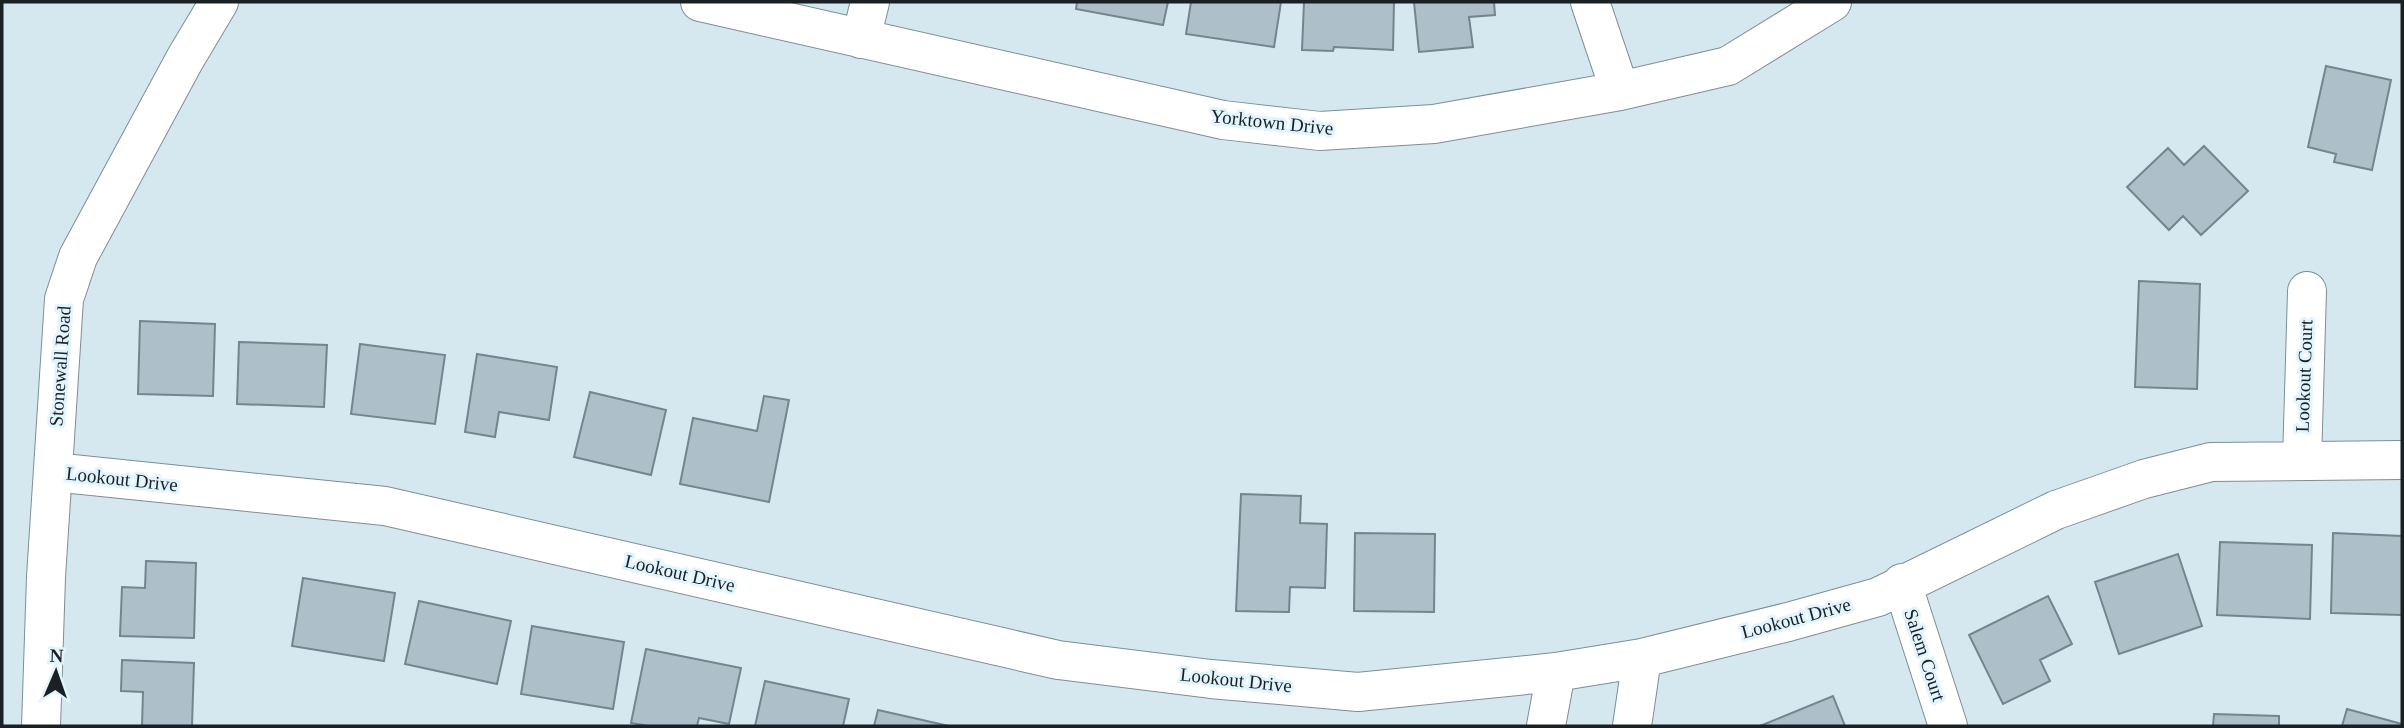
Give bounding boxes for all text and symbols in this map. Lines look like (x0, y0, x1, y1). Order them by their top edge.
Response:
street label: Yorktown Drive (1210, 105, 1334, 139)
street label: Stonewall Road (45, 304, 75, 427)
street label: Lookout Court (2292, 319, 2316, 433)
street label: Lookout Drive (65, 463, 179, 495)
street label: Lookout Drive (623, 550, 737, 596)
street label: Lookout Drive (1739, 593, 1853, 643)
street label: Salem Court (1900, 606, 1950, 704)
north arrow (21, 637, 91, 707)
text: N (49, 645, 64, 666)
street label: Lookout Drive (1179, 664, 1293, 696)

